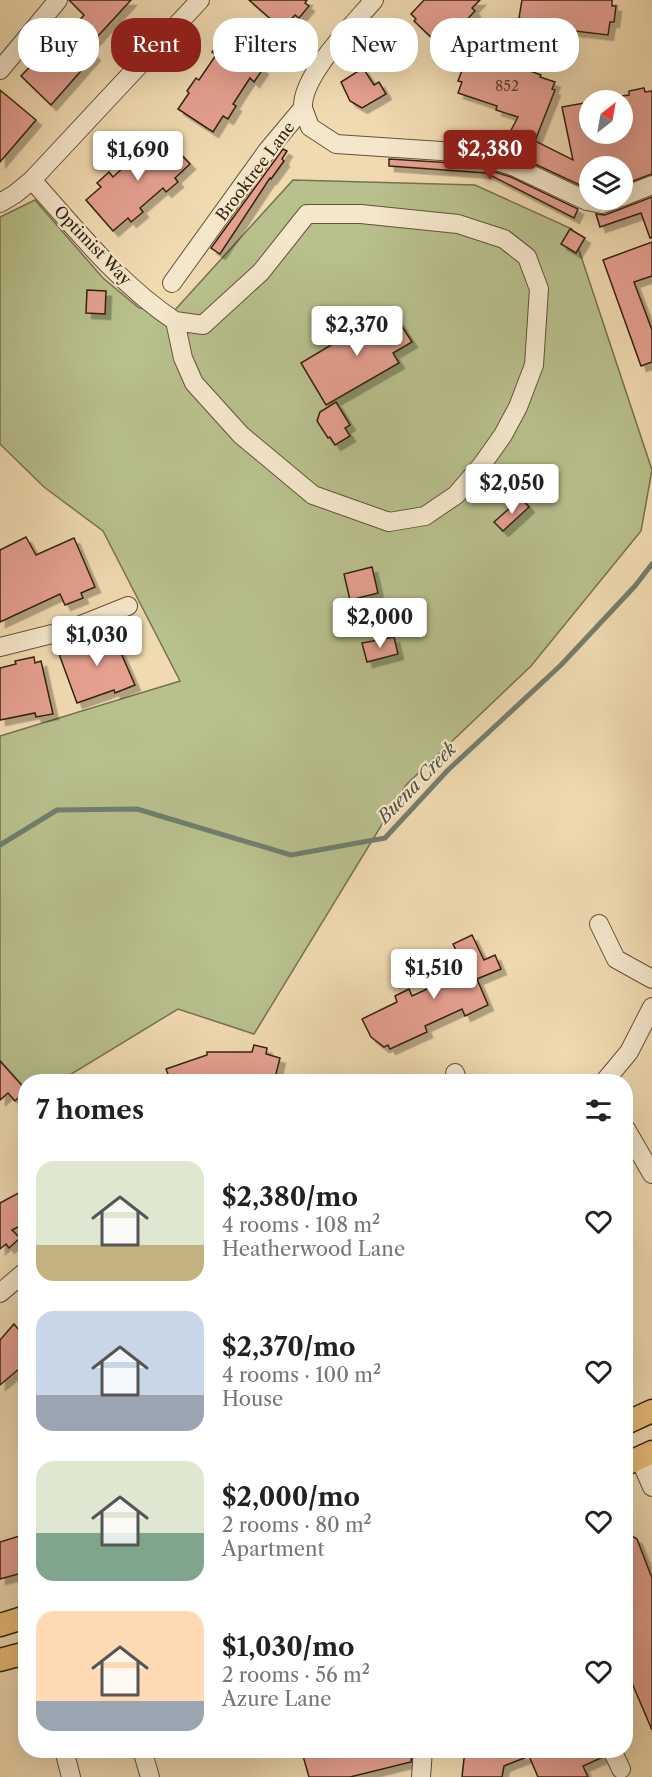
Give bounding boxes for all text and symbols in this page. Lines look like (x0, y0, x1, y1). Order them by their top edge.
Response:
chip: Buy (18, 18, 99, 72)
chip: Rent (111, 18, 201, 72)
chip: Filters (213, 18, 318, 72)
chip: New (330, 18, 418, 72)
chip: Apartment (430, 18, 579, 72)
house number: 852 (495, 77, 519, 95)
north arrow (579, 90, 633, 144)
map controls (579, 90, 633, 210)
street label: Brooktree Lane (211, 118, 299, 224)
pin: $2,380 (441, 130, 539, 181)
pin: $1,690 (89, 131, 187, 182)
text: $2,380 (458, 137, 522, 161)
text: $1,690 (107, 138, 169, 162)
button: layers (579, 156, 633, 210)
street label: Optimist Way (50, 201, 137, 290)
pin: $2,370 (308, 306, 406, 357)
text: $2,370 (326, 313, 388, 337)
pin: $2,050 (463, 464, 561, 515)
text: $2,050 (480, 471, 544, 495)
pin: $2,000 (331, 598, 429, 649)
text: $2,000 (347, 605, 413, 629)
pin: $1,030 (48, 616, 146, 667)
text: $1,030 (66, 623, 128, 647)
water label: Buena Creek (372, 738, 461, 829)
pin: $1,510 (385, 949, 483, 1000)
text: $1,510 (405, 956, 463, 980)
text: 7 homes (36, 1094, 144, 1126)
icon: filters (582, 1094, 615, 1127)
text: $2,380/mo (222, 1181, 358, 1213)
icon: home (84, 1185, 156, 1257)
icon: heart (582, 1205, 615, 1238)
text: 4 rooms · 108 m² (222, 1213, 380, 1237)
text: Heatherwood Lane (222, 1237, 405, 1261)
text: $2,370/mo (222, 1331, 356, 1363)
icon: home (84, 1335, 156, 1407)
icon: heart (582, 1355, 615, 1388)
text: 4 rooms · 100 m² (222, 1363, 381, 1387)
text: House (222, 1387, 283, 1411)
text: $2,000/mo (222, 1481, 360, 1513)
icon: home (84, 1485, 156, 1557)
icon: heart (582, 1505, 615, 1538)
text: 2 rooms · 80 m² (222, 1513, 372, 1537)
text: Apartment (222, 1537, 325, 1561)
text: $1,030/mo (222, 1631, 355, 1663)
icon: home (84, 1635, 156, 1707)
icon: heart (582, 1655, 615, 1688)
text: 2 rooms · 56 m² (222, 1663, 370, 1687)
text: Azure Lane (222, 1687, 332, 1711)

